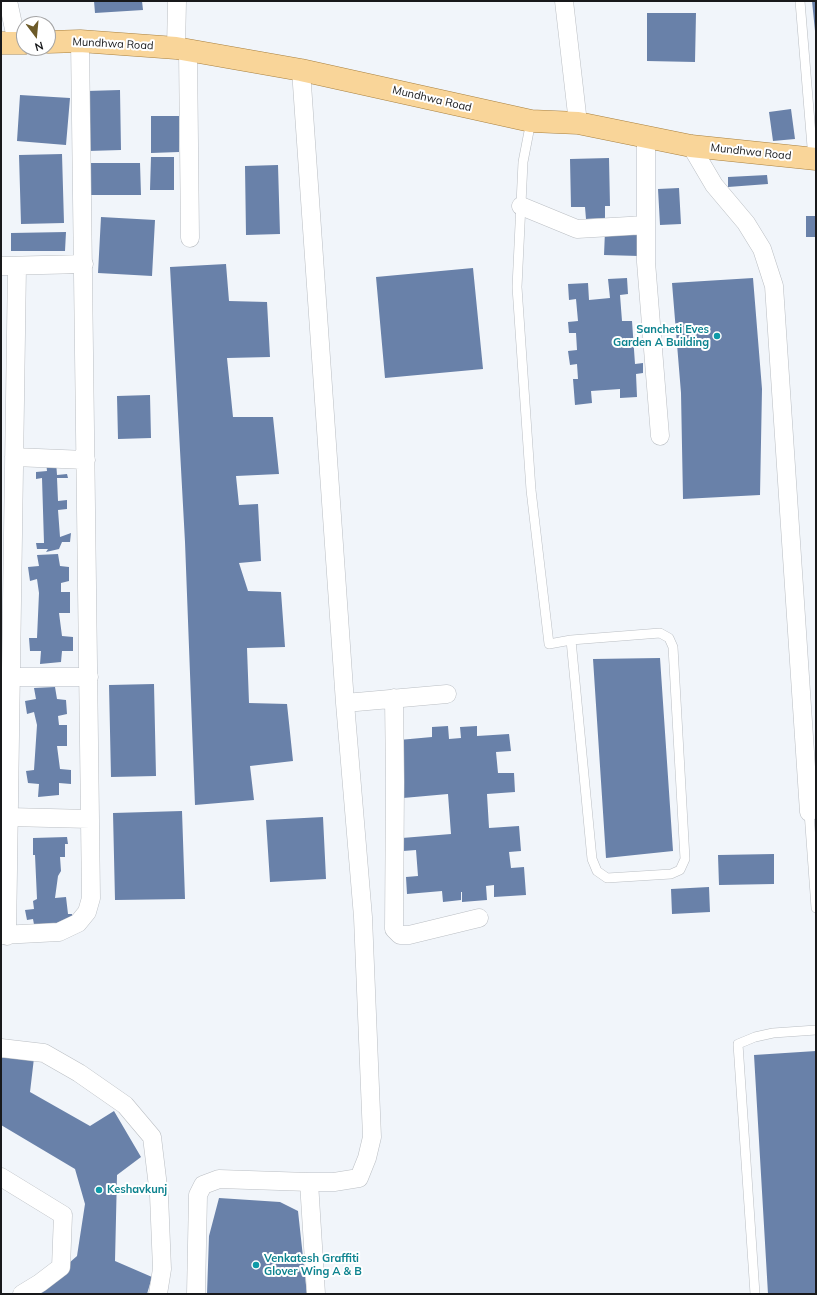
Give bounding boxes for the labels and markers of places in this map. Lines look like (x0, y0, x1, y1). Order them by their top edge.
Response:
place label: Sancheti Eves Garden A Building (613, 323, 709, 349)
marker: Sancheti Eves Garden A Building (712, 331, 722, 341)
place label: Keshavkunj (107, 1183, 167, 1197)
marker: Keshavkunj (94, 1185, 104, 1195)
place label: Venkatesh Graffiti Glover Wing A & B (264, 1252, 362, 1278)
marker: Venkatesh Graffiti Glover Wing A & B (251, 1260, 261, 1270)

